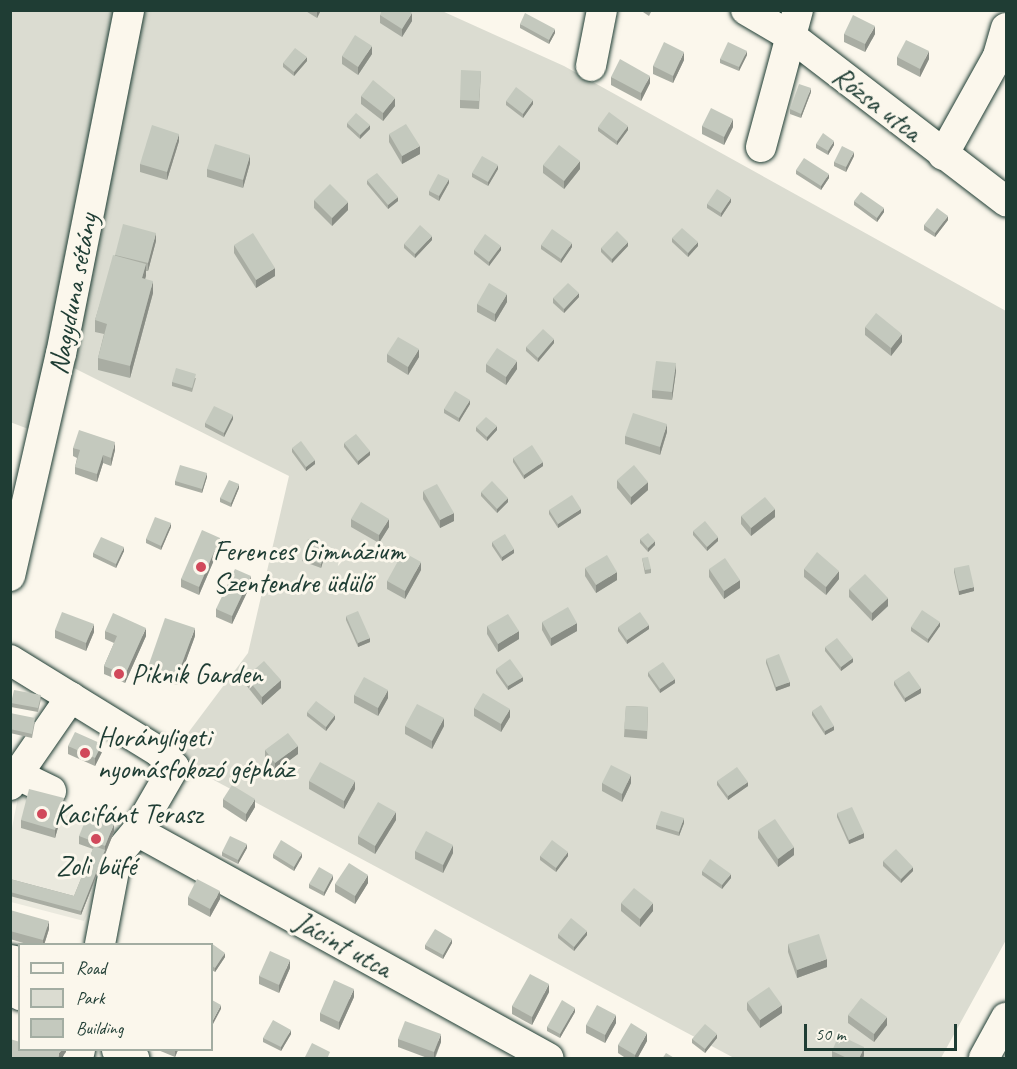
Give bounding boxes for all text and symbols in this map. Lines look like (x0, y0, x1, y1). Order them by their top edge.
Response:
street label: Rózsa utca (826, 59, 928, 149)
street label: Nagyduna sétány (41, 211, 105, 377)
place label: Ferences Gimnázium Szentendre üdülő (213, 534, 404, 600)
marker: Ferences Gimnázium Szentendre üdülő (194, 560, 208, 574)
place label: Piknik Garden (131, 657, 263, 691)
marker: Piknik Garden (112, 667, 126, 681)
place label: Horányligeti nyomásfokozó gépház (97, 720, 294, 786)
marker: Horányligeti nyomásfokozó gépház (78, 746, 92, 760)
place label: Kacifánt Terasz (54, 797, 202, 831)
marker: Kacifánt Terasz (35, 807, 49, 821)
marker: Zoli büfé (89, 832, 103, 846)
place label: Zoli büfé (56, 849, 136, 883)
street label: Jácint utca (289, 905, 397, 985)
legend (18, 943, 213, 1051)
text: Road (76, 957, 106, 979)
text: Park (76, 987, 105, 1009)
scale bar (807, 1012, 960, 1050)
text: Building (76, 1017, 123, 1039)
text: 50 m (815, 1023, 846, 1045)

